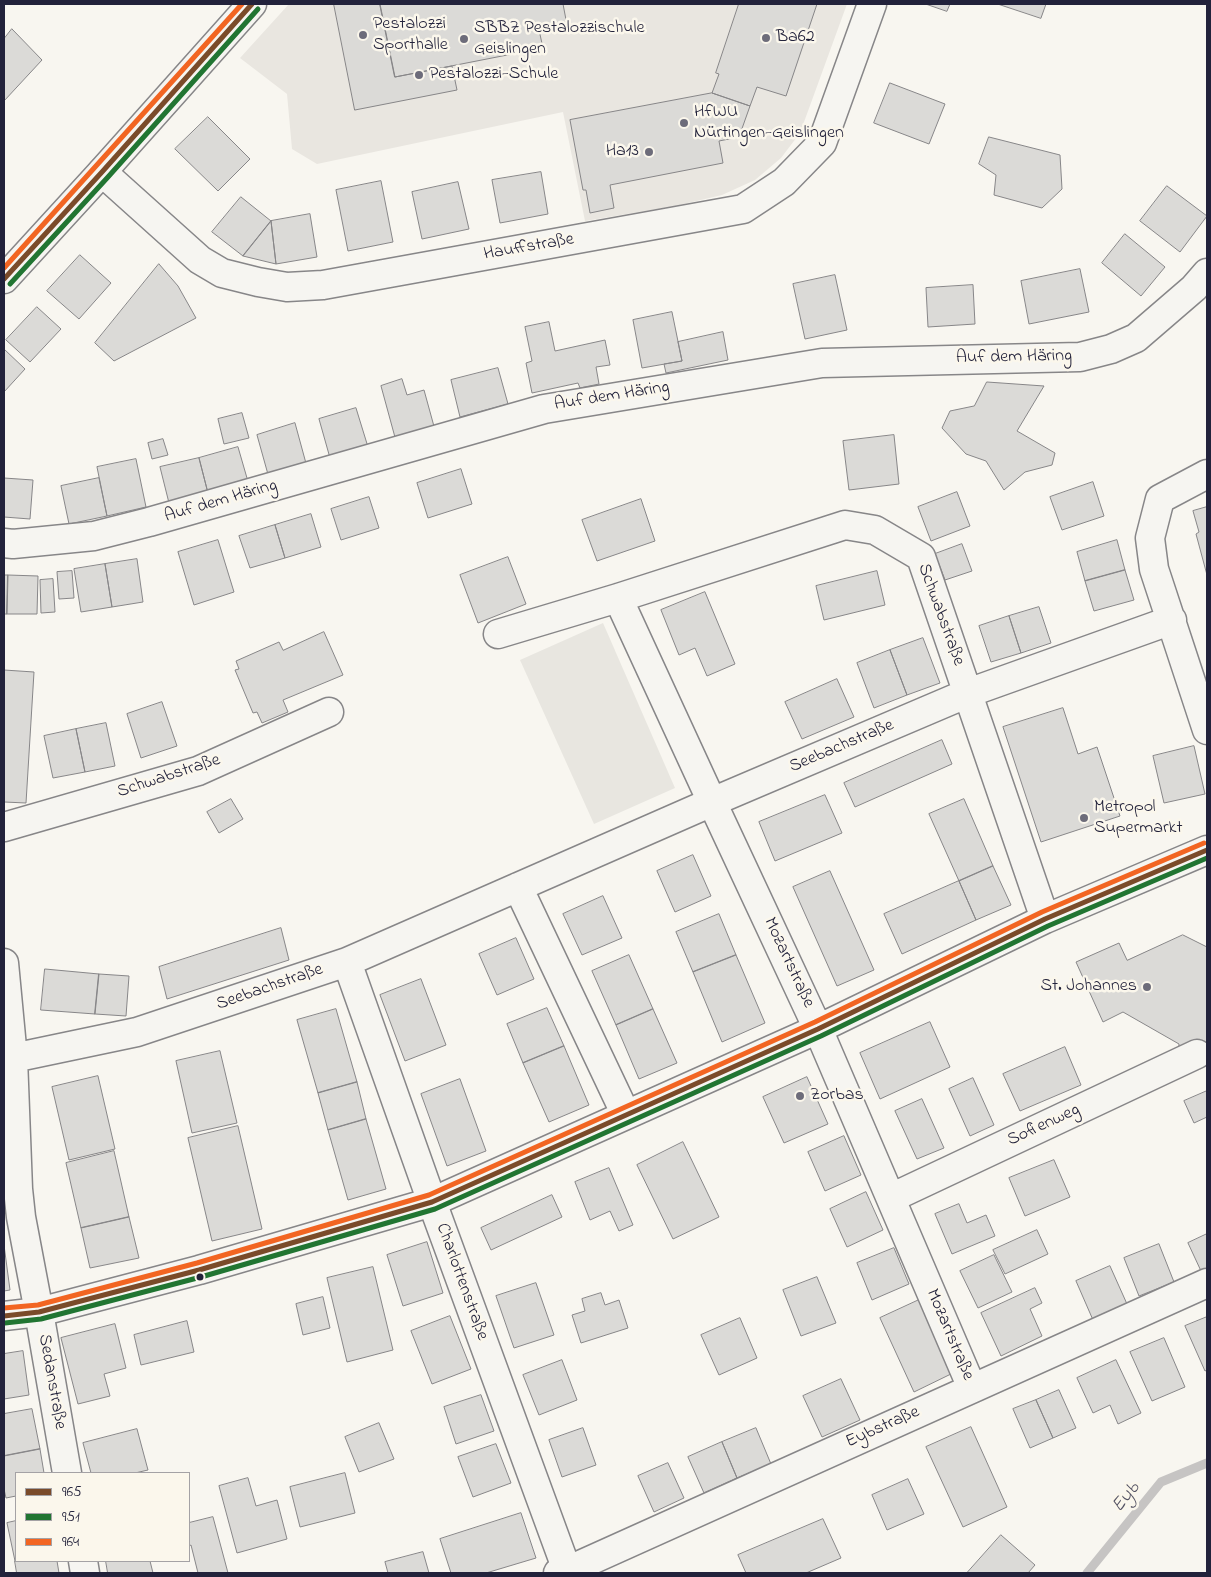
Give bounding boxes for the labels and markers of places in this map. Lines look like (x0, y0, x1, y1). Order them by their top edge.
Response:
place label: Pestalozzi Sporthalle (373, 14, 448, 56)
place label: SBBZ Pestalozzischule Geislingen (474, 18, 645, 60)
place label: Ba62 (776, 27, 815, 49)
marker: Pestalozzi Sporthalle (357, 29, 369, 41)
marker: Ba62 (760, 32, 772, 44)
marker: SBBZ Pestalozzischule Geislingen (458, 33, 470, 45)
place label: Pestalozzi-Schule (429, 64, 558, 86)
marker: Pestalozzi-Schule (413, 69, 425, 81)
place label: HfWU Nürtingen-Geislingen (694, 102, 844, 144)
marker: HfWU Nürtingen-Geislingen (678, 117, 690, 129)
place label: Ha13 (606, 141, 639, 163)
marker: Ha13 (643, 146, 655, 158)
place label: Metropol Supermarkt (1094, 797, 1182, 840)
marker: Metropol Supermarkt (1078, 812, 1090, 824)
place label: St. Johannes (1040, 976, 1137, 998)
marker: St. Johannes (1141, 981, 1153, 993)
place label: Zorbas (810, 1085, 864, 1107)
marker: Zorbas (794, 1090, 806, 1102)
unlabelled marker (195, 1272, 205, 1282)

